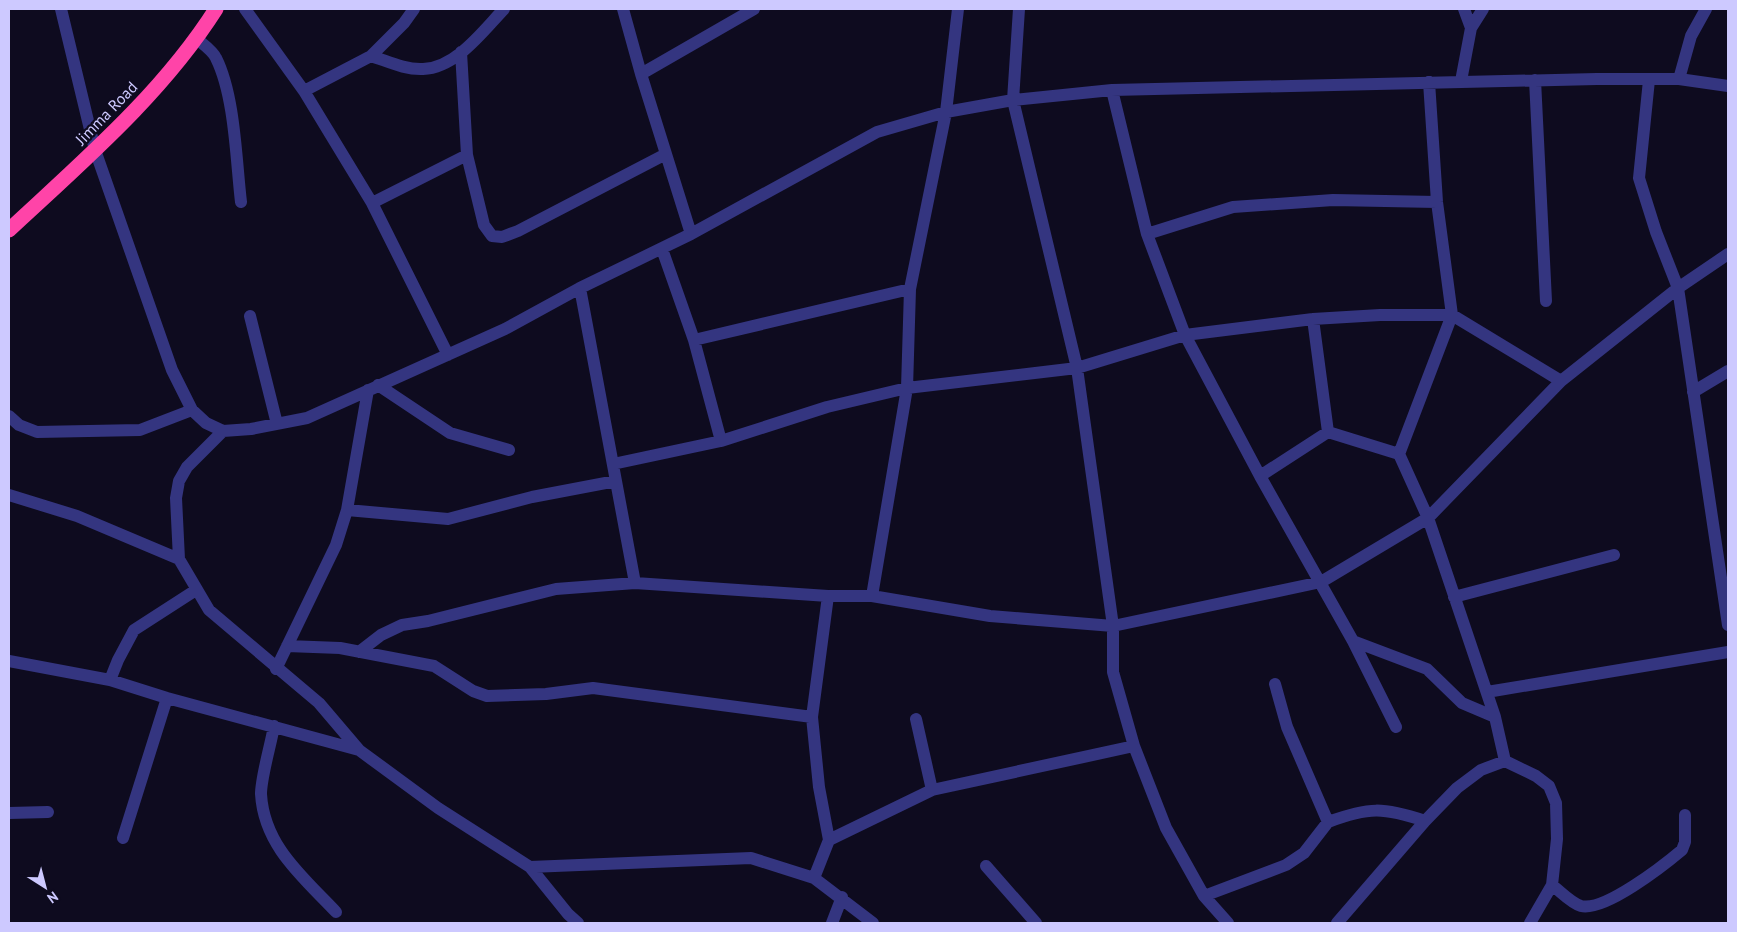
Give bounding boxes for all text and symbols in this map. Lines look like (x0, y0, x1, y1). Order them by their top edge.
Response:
street label: Jimma Road (70, 77, 141, 150)
north arrow (20, 862, 70, 912)
text: N (44, 888, 62, 908)

